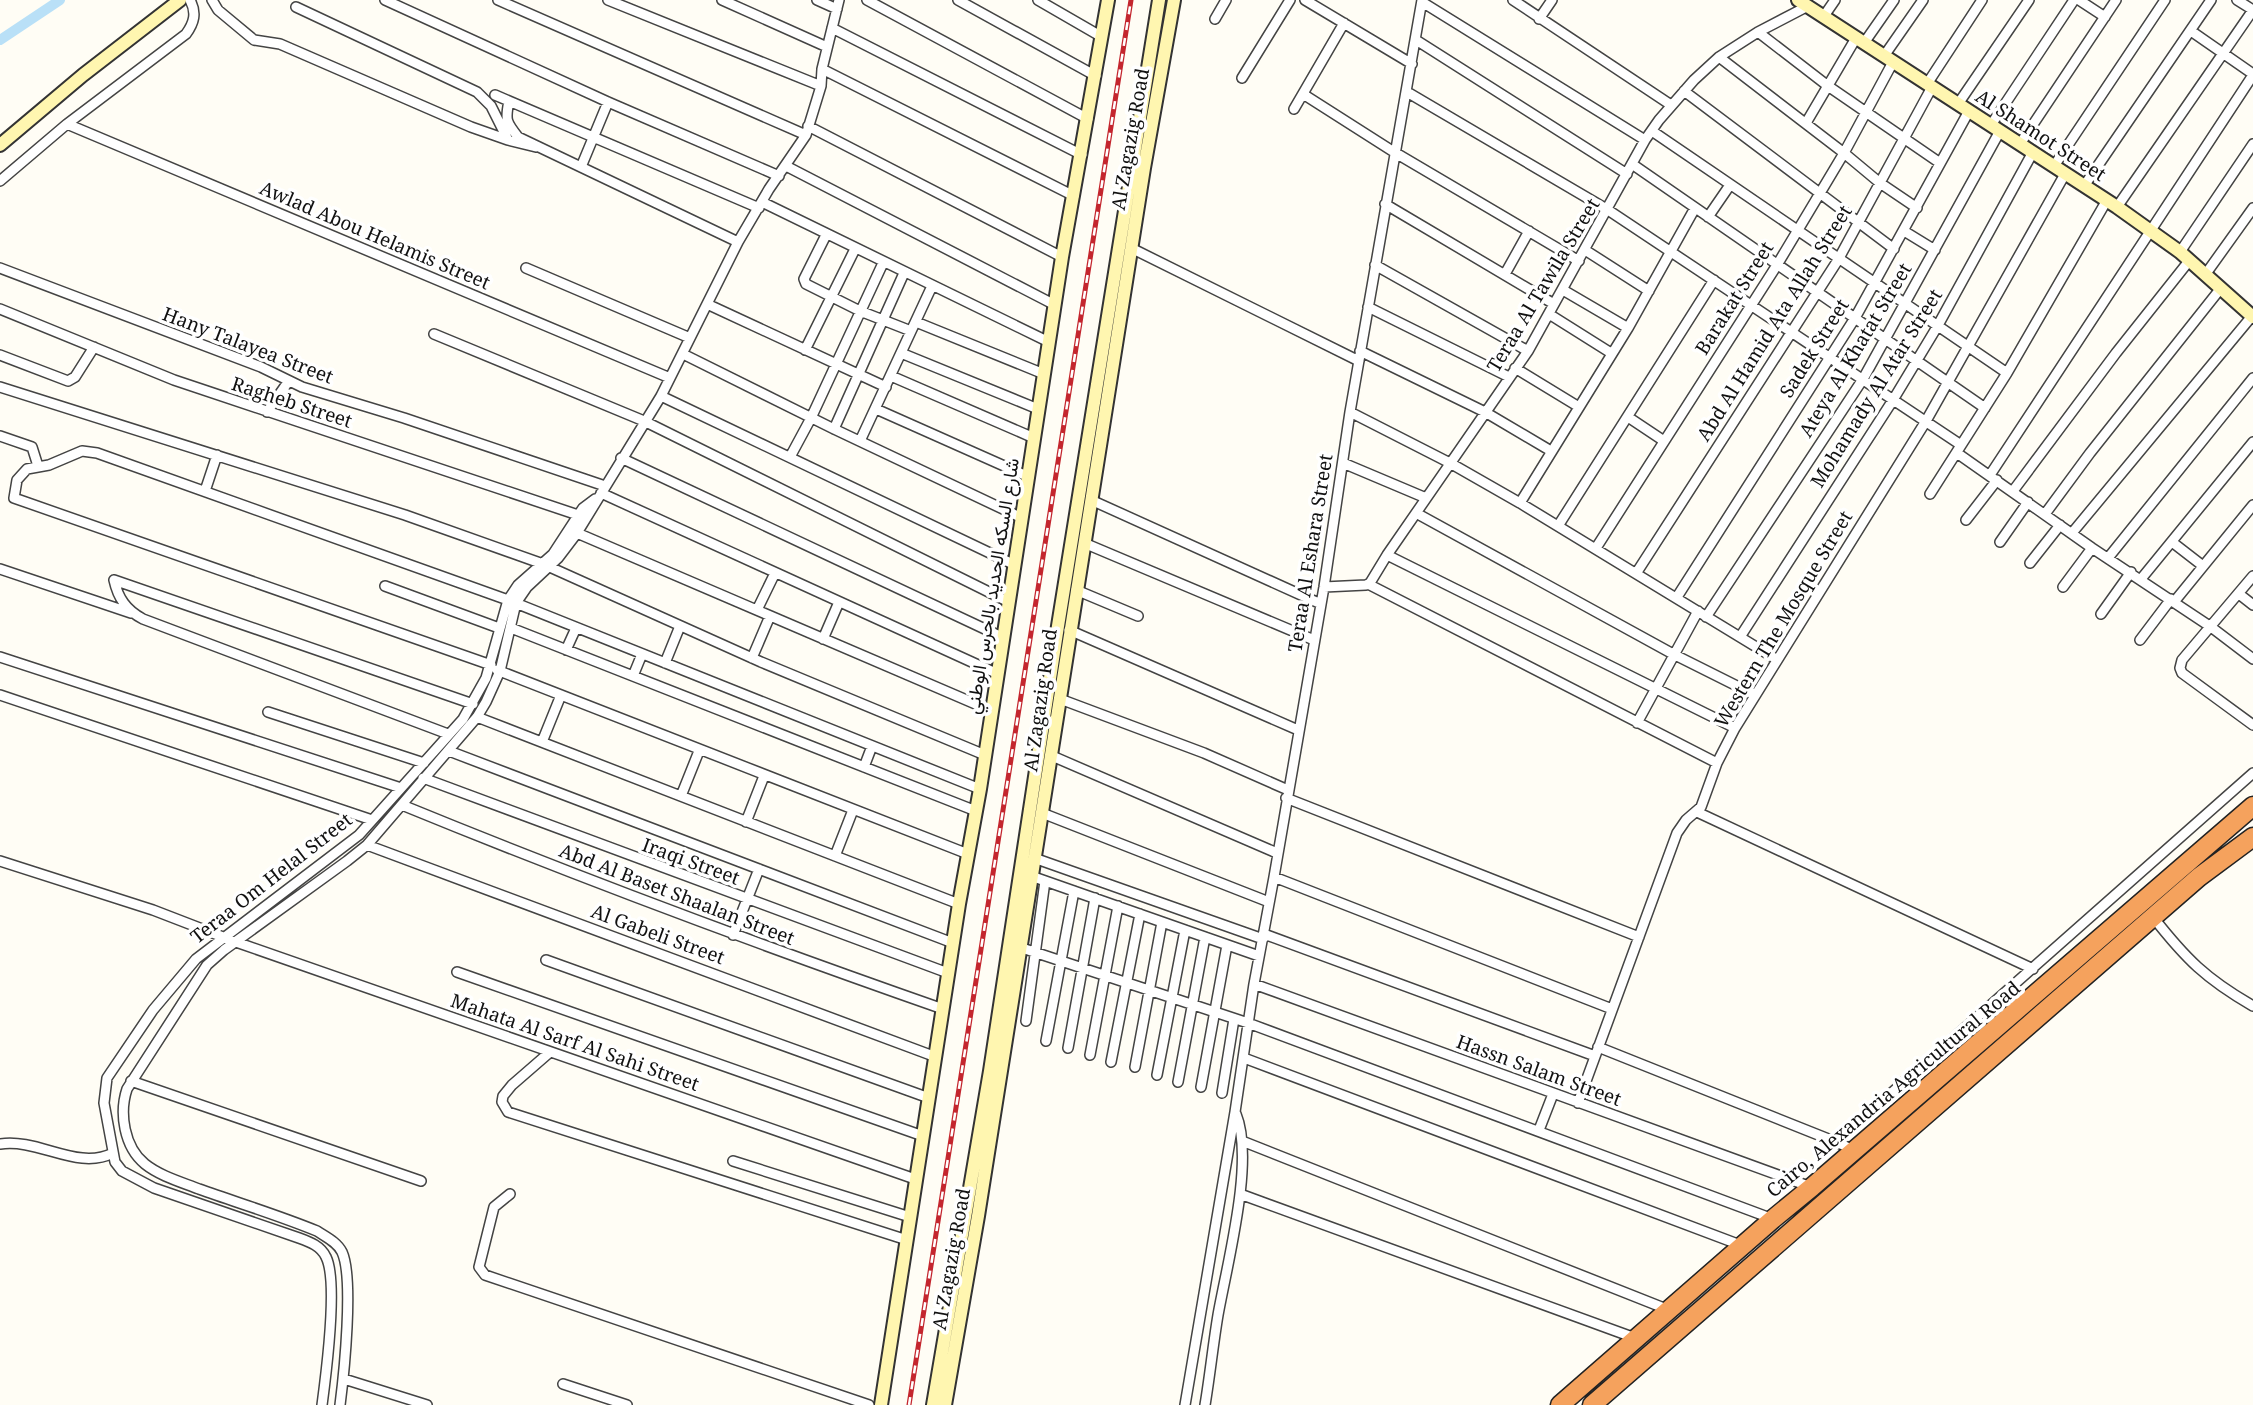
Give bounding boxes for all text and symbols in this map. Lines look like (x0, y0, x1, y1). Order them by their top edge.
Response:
street label: Al Zagazig Road (1105, 66, 1155, 212)
street label: Al Shamot Street (1971, 83, 2112, 187)
street label: Awlad Abou Helamis Street (256, 175, 494, 295)
street label: Teraa Al Tawila Street (1481, 193, 1605, 377)
street label: Abd Al Hamid Ata Allah Street (1690, 200, 1858, 446)
street label: Barakat Street (1689, 236, 1779, 360)
street label: Ateya Al Khatat Street (1793, 258, 1918, 442)
street label: Mohamady Al Atar Street (1804, 284, 1948, 492)
street label: Sadek Street (1773, 293, 1855, 402)
street label: Hany Talayea Street (159, 300, 337, 390)
street label: Ragheb Street (228, 370, 356, 434)
street label: Teraa Al Eshara Street (1281, 452, 1339, 654)
street label: شارع السكه الحديد بالحرس الوطني (959, 456, 1028, 716)
street label: Western The Mosque Street (1708, 506, 1858, 732)
street label: Al Zagazig Road (1017, 627, 1063, 773)
street label: Teraa Om Helal Street (185, 806, 357, 949)
street label: Iraqi Street (639, 831, 744, 891)
street label: Abd Al Baset Shaalan Street (556, 837, 799, 951)
street label: Al Gabeli Street (588, 898, 729, 970)
street label: Cairo, Alexandria Agricultural Road (1761, 975, 2026, 1203)
street label: Mahata Al Sarf Al Sahi Street (447, 987, 703, 1097)
street label: Hassn Salam Street (1453, 1028, 1625, 1112)
street label: Al Zagazig Road (926, 1186, 976, 1332)

